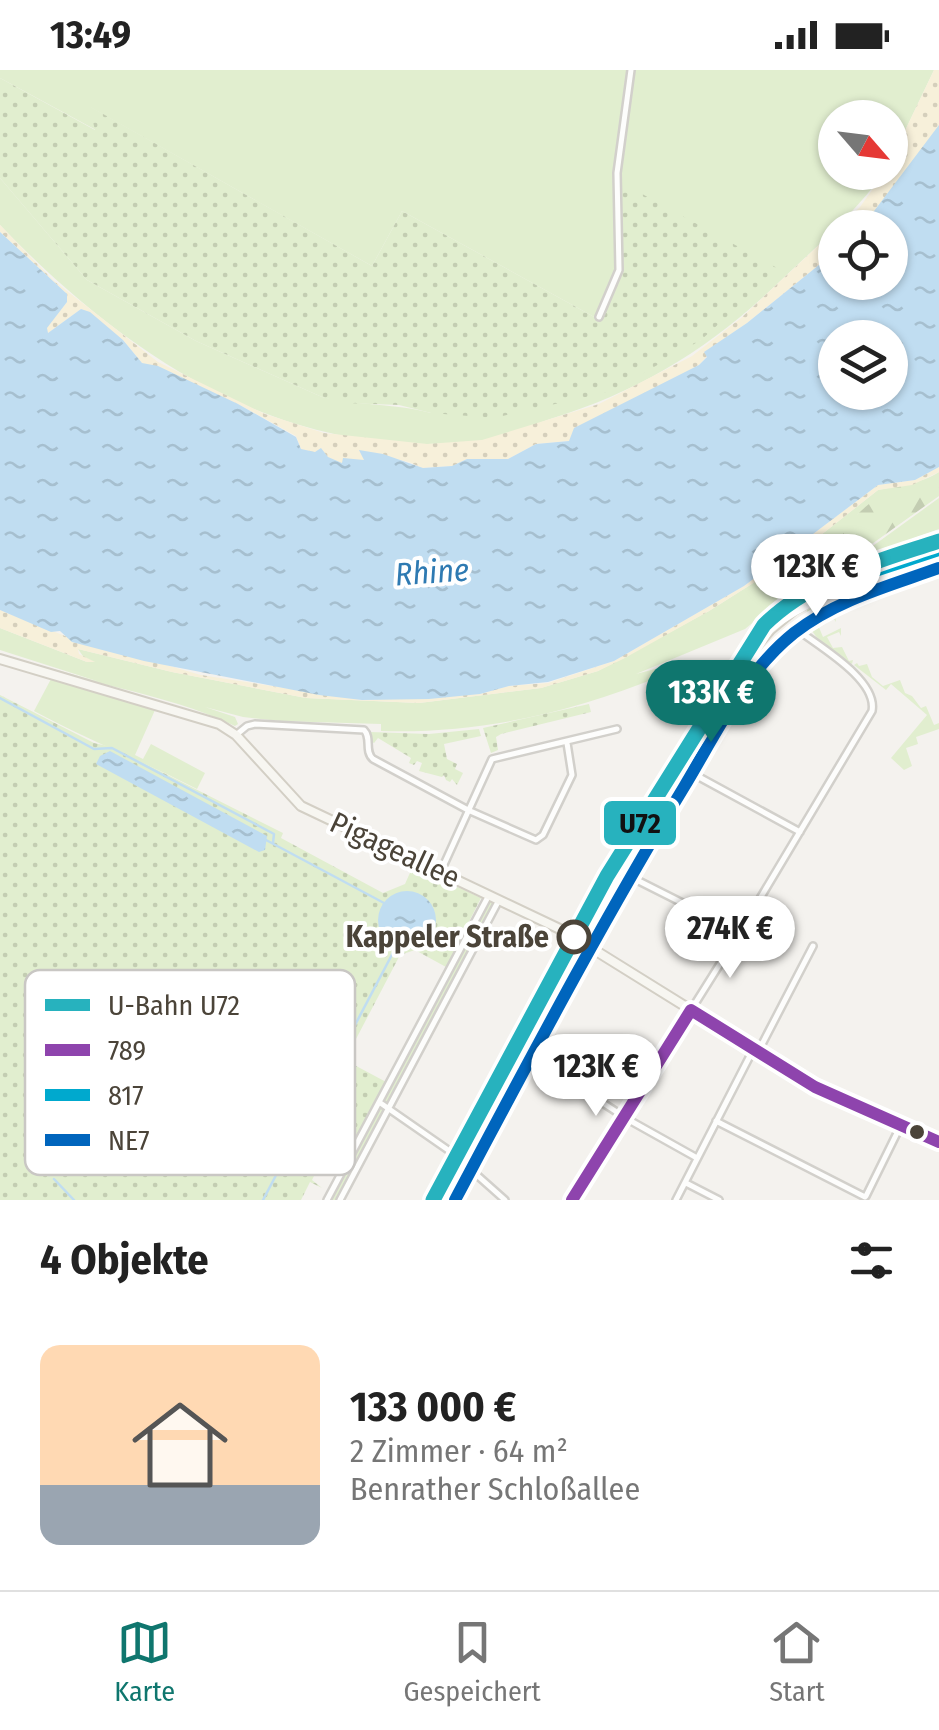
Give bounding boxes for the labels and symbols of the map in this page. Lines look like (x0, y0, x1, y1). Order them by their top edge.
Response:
north arrow (818, 100, 908, 190)
pin: 123K € (735, 534, 897, 619)
water label: Rhine (394, 550, 470, 594)
pin: 133K € (630, 660, 792, 745)
line badge: U72 (602, 799, 678, 847)
street label: Pigageallee (324, 804, 466, 896)
text: U72 (619, 807, 661, 840)
pin: 274K € (649, 896, 811, 981)
place label: Kappeler Straße (346, 919, 549, 955)
marker: Kappeler Straße (558, 921, 590, 953)
legend (25, 970, 355, 1175)
text: U-Bahn U72 (108, 989, 240, 1022)
text: 789 (108, 1034, 146, 1067)
pin: 123K € (515, 1034, 677, 1119)
text: 817 (108, 1079, 144, 1112)
unlabelled marker (907, 1122, 927, 1142)
text: NE7 (108, 1124, 149, 1157)

